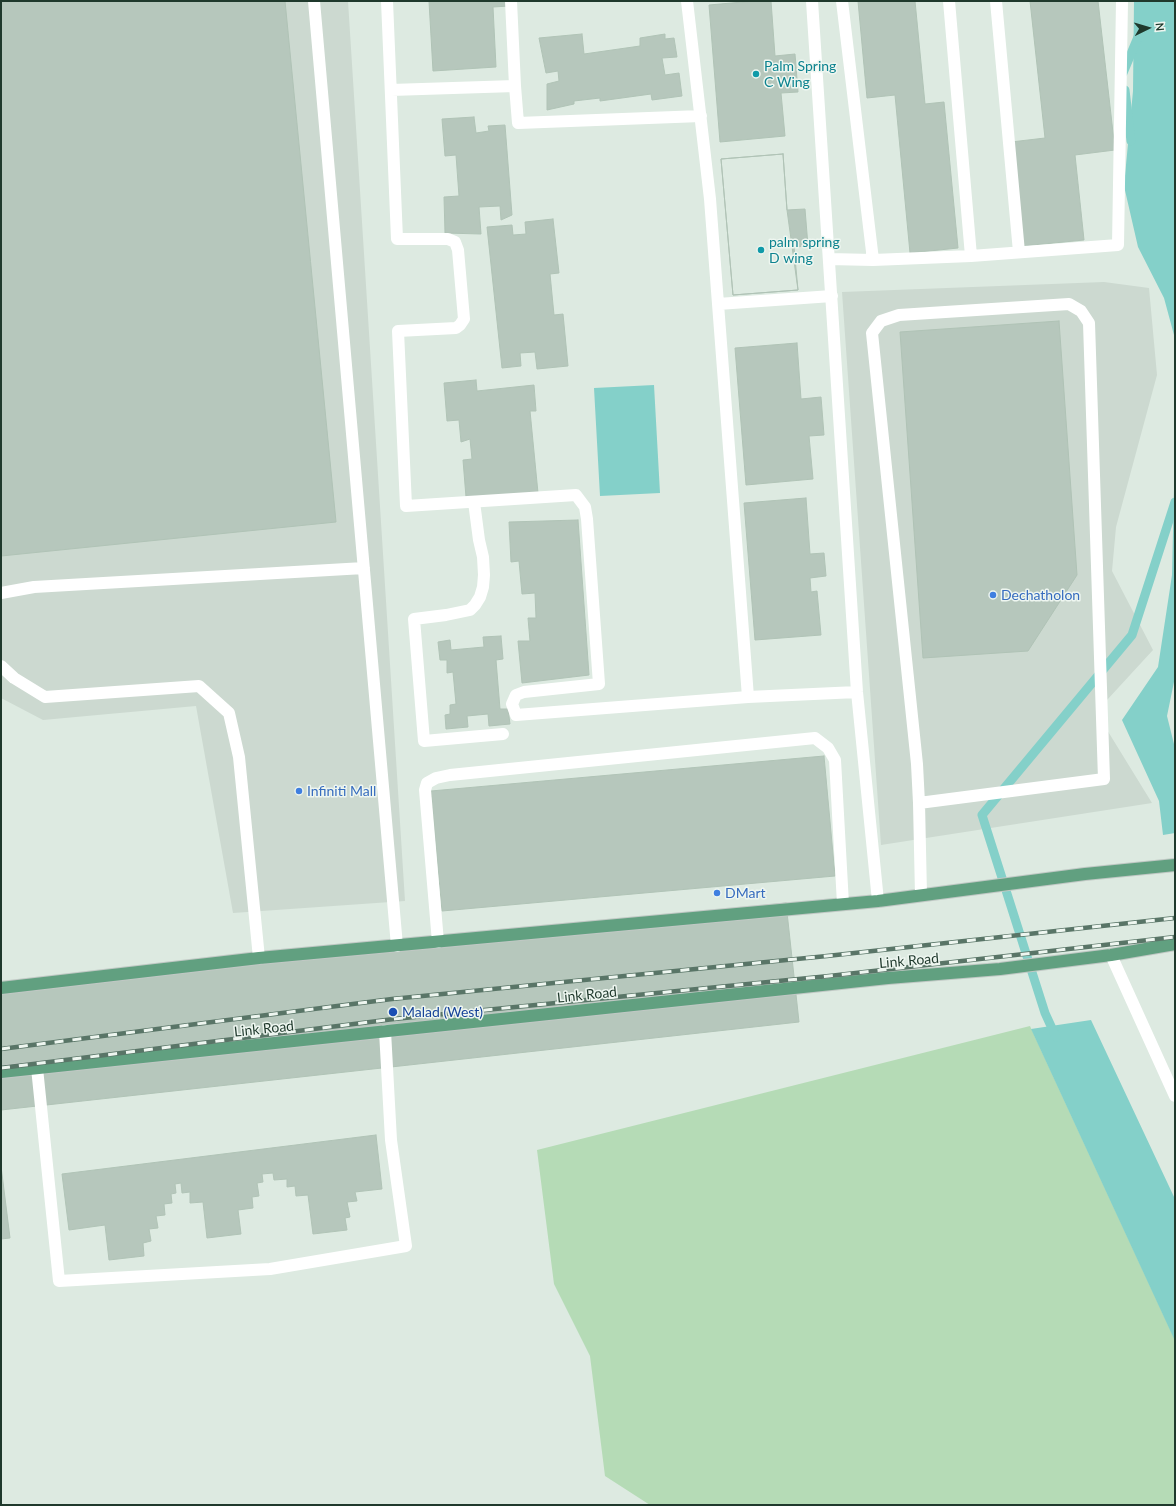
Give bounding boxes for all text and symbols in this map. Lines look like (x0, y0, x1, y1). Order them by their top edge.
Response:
north arrow (1128, 8, 1168, 48)
text: N (1154, 22, 1167, 32)
place label: Palm Spring C Wing (764, 58, 836, 90)
marker: Palm Spring C Wing (751, 69, 761, 79)
place label: palm spring D wing (769, 234, 840, 266)
marker: palm spring D wing (756, 245, 766, 255)
place label: Dechatholon (1001, 587, 1080, 603)
marker: Dechatholon (988, 590, 998, 600)
place label: Infiniti Mall (307, 783, 376, 799)
marker: Infiniti Mall (294, 786, 304, 796)
place label: DMart (725, 885, 766, 901)
marker: DMart (712, 888, 722, 898)
street label: Link Road (878, 950, 940, 972)
street label: Link Road (556, 984, 618, 1006)
place label: Malad (West) (402, 1004, 483, 1020)
marker: Malad (West) (387, 1006, 399, 1018)
street label: Link Road (233, 1018, 295, 1040)

